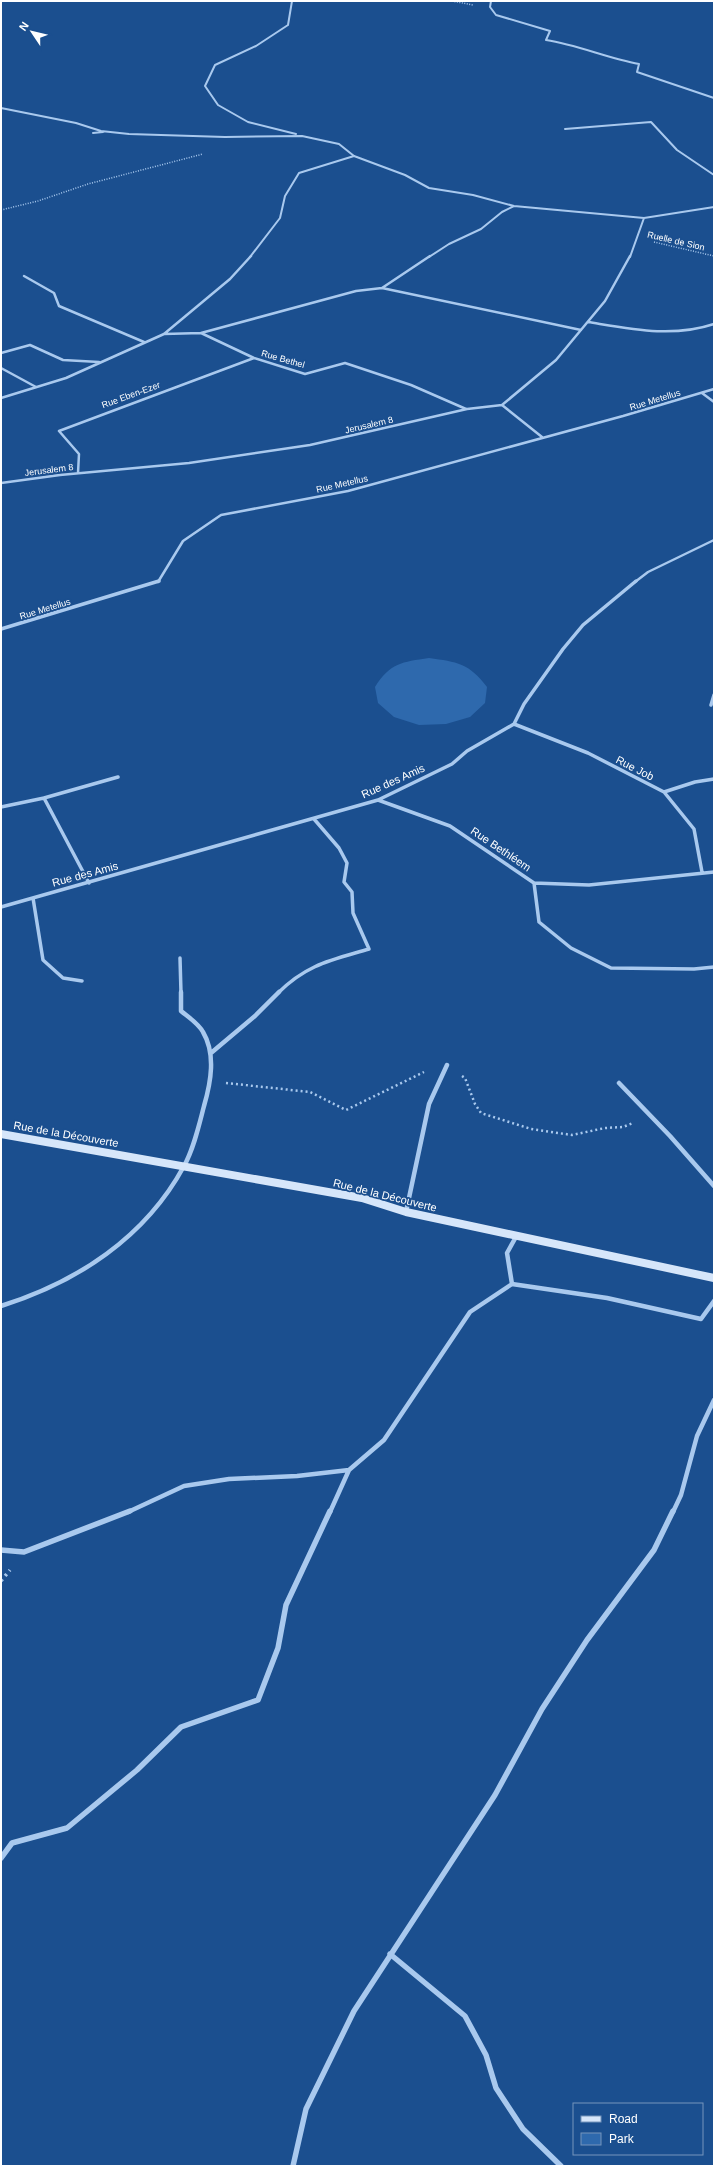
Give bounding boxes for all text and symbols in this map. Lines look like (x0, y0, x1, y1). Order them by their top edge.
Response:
north arrow (12, 12, 52, 52)
text: N (17, 20, 31, 33)
street label: Ruelle de Sion (646, 230, 706, 252)
street label: Rue Bethel (260, 348, 306, 370)
street label: Rue Eben-Ezer (100, 380, 162, 410)
street label: Rue Metellus (628, 387, 682, 412)
street label: Jerusalem 8 (344, 415, 394, 435)
street label: Jerusalem 8 (24, 462, 74, 478)
street label: Rue Metellus (315, 473, 369, 495)
street label: Rue Metellus (18, 596, 72, 621)
street label: Rue Job (614, 753, 656, 783)
street label: Rue des Amis (360, 762, 427, 800)
street label: Rue Bethléem (469, 825, 533, 873)
street label: Rue des Amis (51, 859, 120, 889)
street label: Rue de la Découverte (13, 1119, 119, 1149)
street label: Rue de la Découverte (332, 1176, 438, 1214)
legend (573, 2103, 703, 2155)
text: Road (609, 2112, 638, 2126)
text: Park (609, 2132, 635, 2146)

